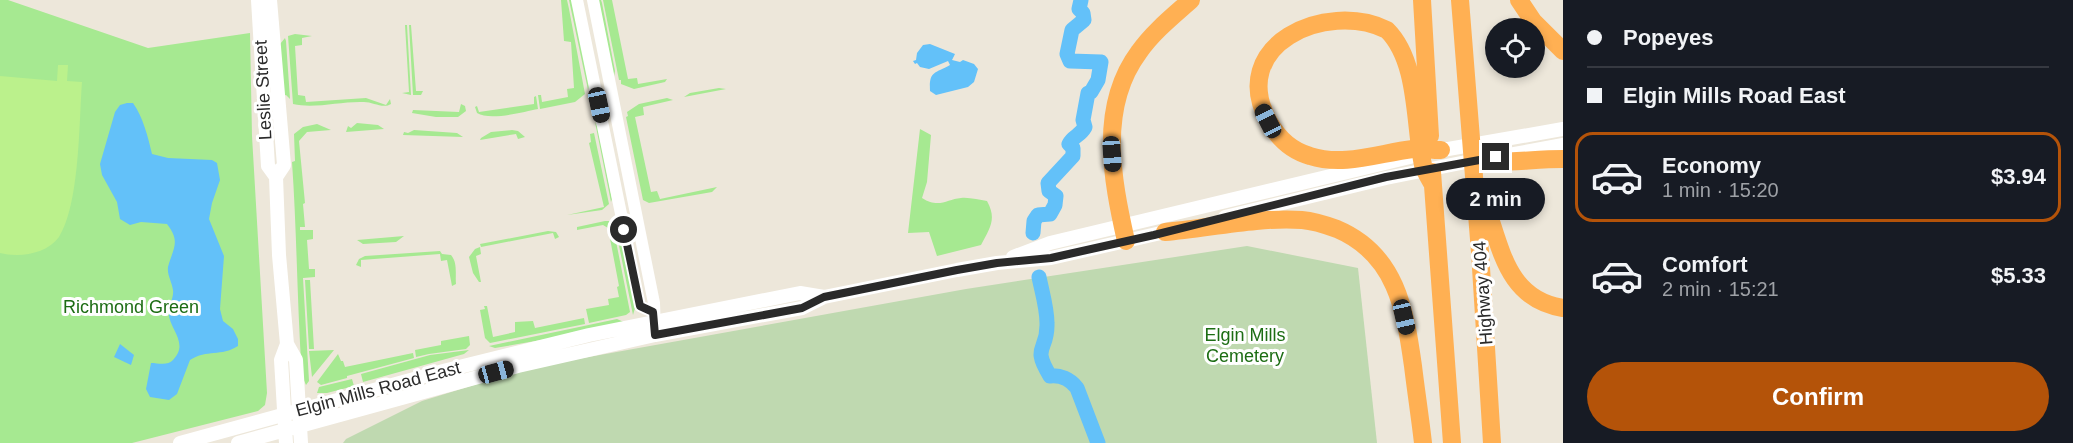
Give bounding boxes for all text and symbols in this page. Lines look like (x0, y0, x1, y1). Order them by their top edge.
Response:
map controls (1485, 18, 1545, 78)
button: locate (1485, 18, 1545, 78)
text: Popeyes (1623, 25, 1714, 50)
street label: Leslie Street (250, 40, 276, 140)
text: Elgin Mills Road East (1623, 83, 1845, 108)
car (586, 86, 612, 124)
car (1252, 101, 1284, 141)
car (1102, 135, 1122, 173)
route end (1482, 143, 1509, 170)
icon: car (1590, 150, 1644, 204)
text: Economy (1662, 153, 1761, 178)
text: $3.94 (1991, 164, 2046, 189)
callout: 2 min (1446, 178, 1546, 220)
text: 1 min · 15:20 (1662, 179, 1779, 201)
text: 2 min (1469, 188, 1522, 210)
route start (610, 216, 637, 243)
street label: Highway 404 (1469, 240, 1497, 346)
icon: car (1590, 249, 1644, 303)
text: Comfort (1662, 252, 1748, 277)
text: $5.33 (1991, 263, 2046, 288)
text: 2 min · 15:21 (1662, 278, 1779, 300)
park label: Richmond Green (63, 297, 199, 317)
car (1391, 297, 1417, 337)
park label: Elgin Mills Cemetery (1204, 325, 1286, 366)
street label: Elgin Mills Road East (293, 357, 463, 421)
car (476, 359, 516, 385)
button: Confirm (1587, 362, 2049, 431)

